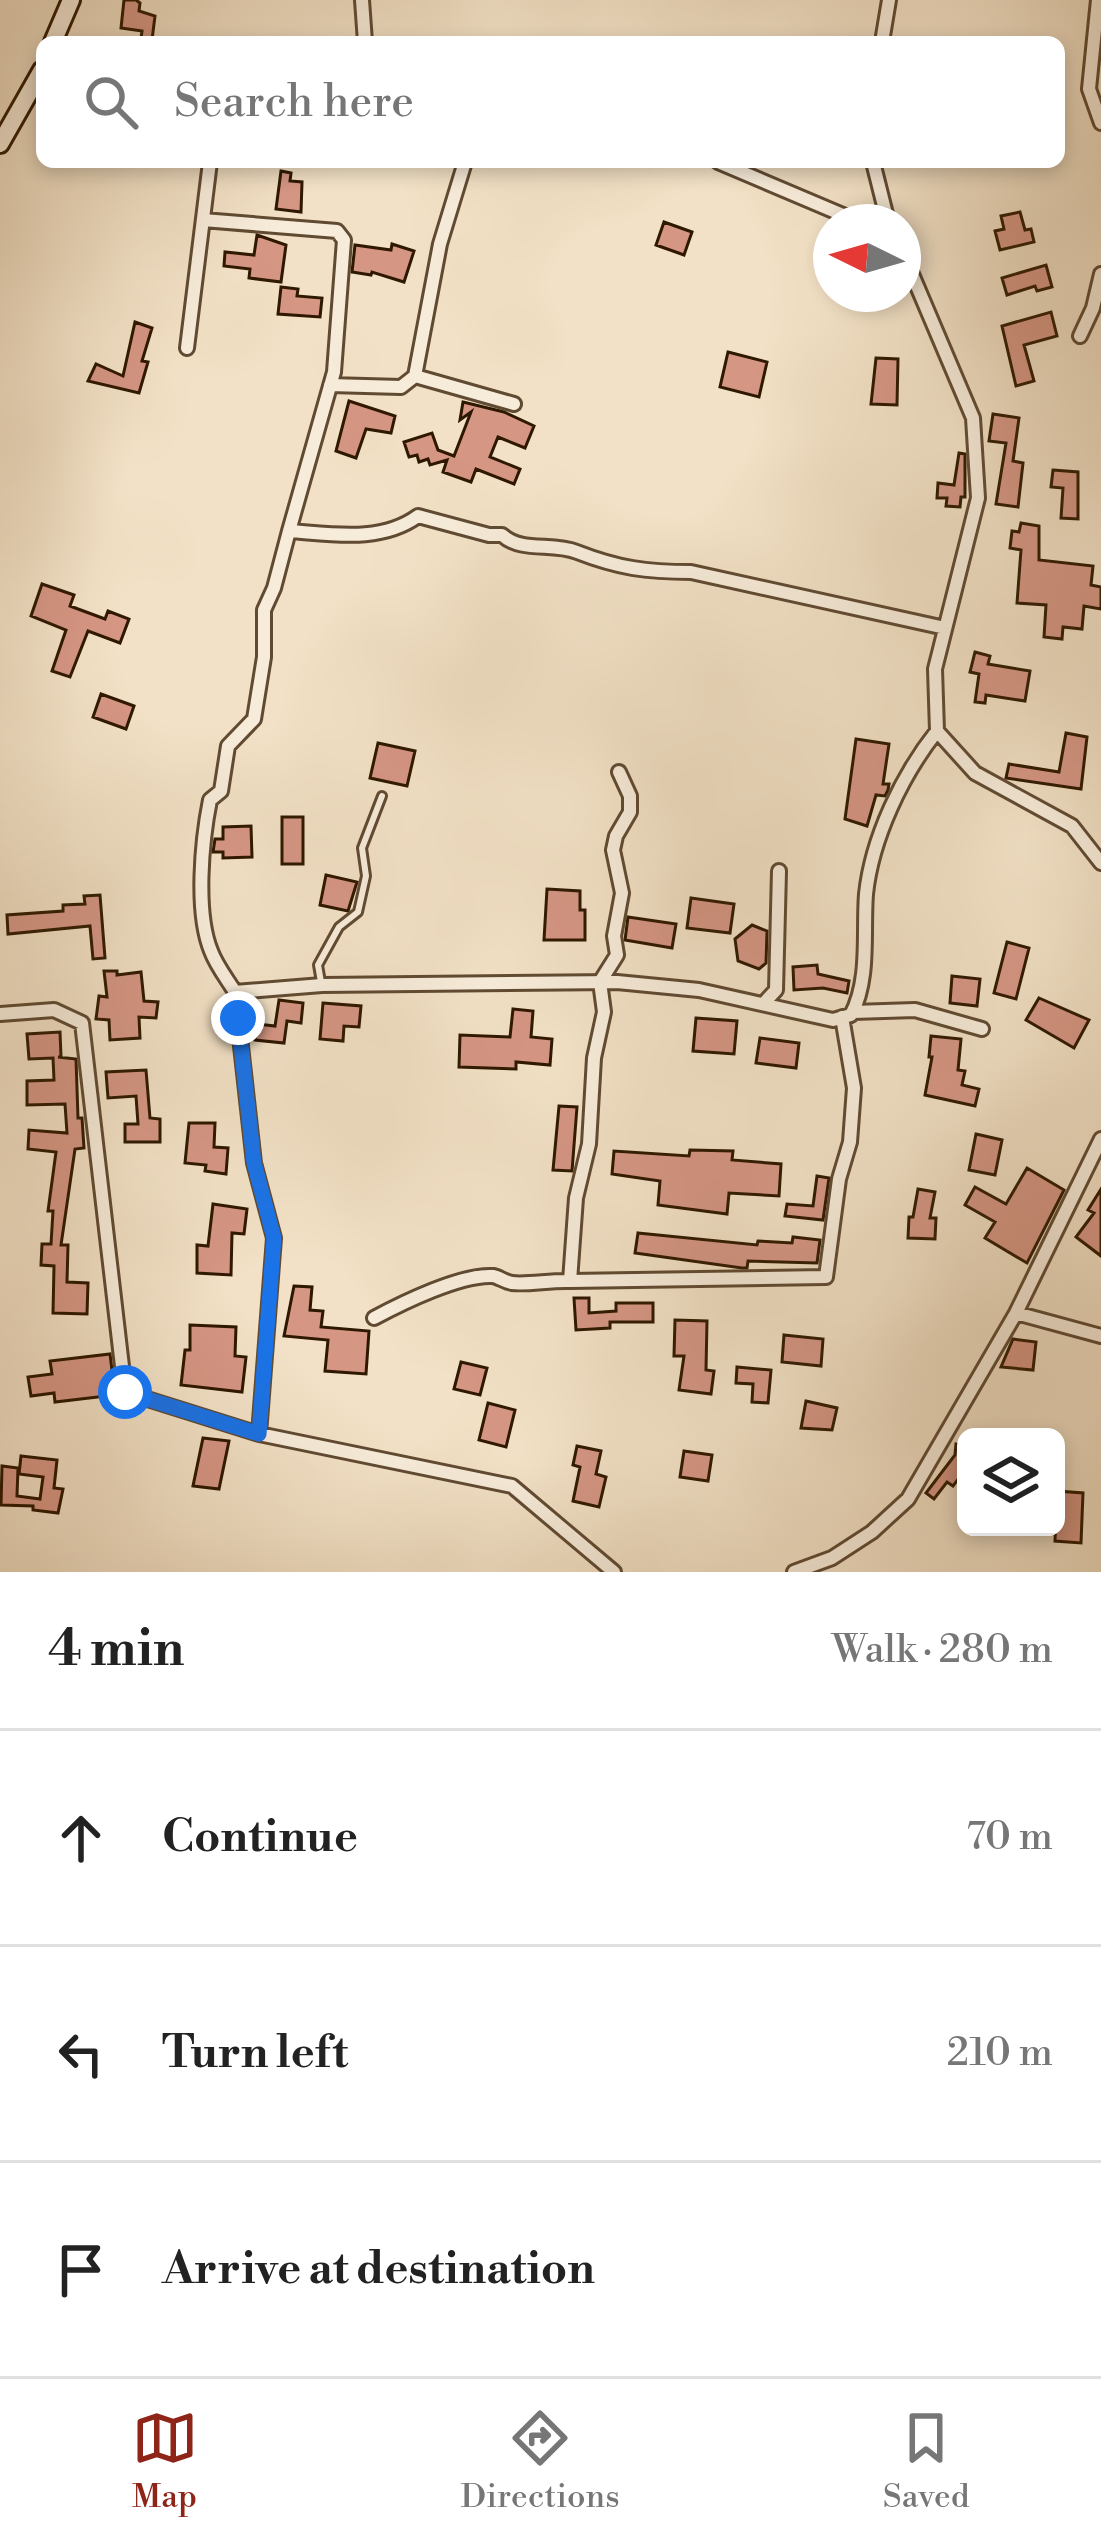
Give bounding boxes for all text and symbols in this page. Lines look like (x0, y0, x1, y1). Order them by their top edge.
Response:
search box (36, 36, 1065, 168)
icon: search (78, 69, 144, 135)
text: Search here (174, 74, 414, 131)
north arrow (813, 204, 921, 312)
route end (211, 991, 265, 1045)
route start (98, 1365, 152, 1419)
map controls (957, 1428, 1065, 1536)
button: layers (957, 1428, 1065, 1536)
text: 4 min (48, 1618, 184, 1682)
text: Walk · 280 m (832, 1626, 1053, 1675)
icon: ahead (48, 1805, 114, 1871)
text: Continue (162, 1809, 358, 1866)
text: 70 m (966, 1813, 1053, 1862)
icon: left (48, 2021, 114, 2087)
text: Turn left (162, 2025, 348, 2082)
text: 210 m (947, 2029, 1053, 2078)
icon: arrive (48, 2237, 114, 2303)
text: Arrive at destination (162, 2241, 595, 2298)
tab: Map (132, 2405, 198, 2518)
tab: Directions (461, 2405, 620, 2518)
tab: Saved (883, 2405, 969, 2518)

